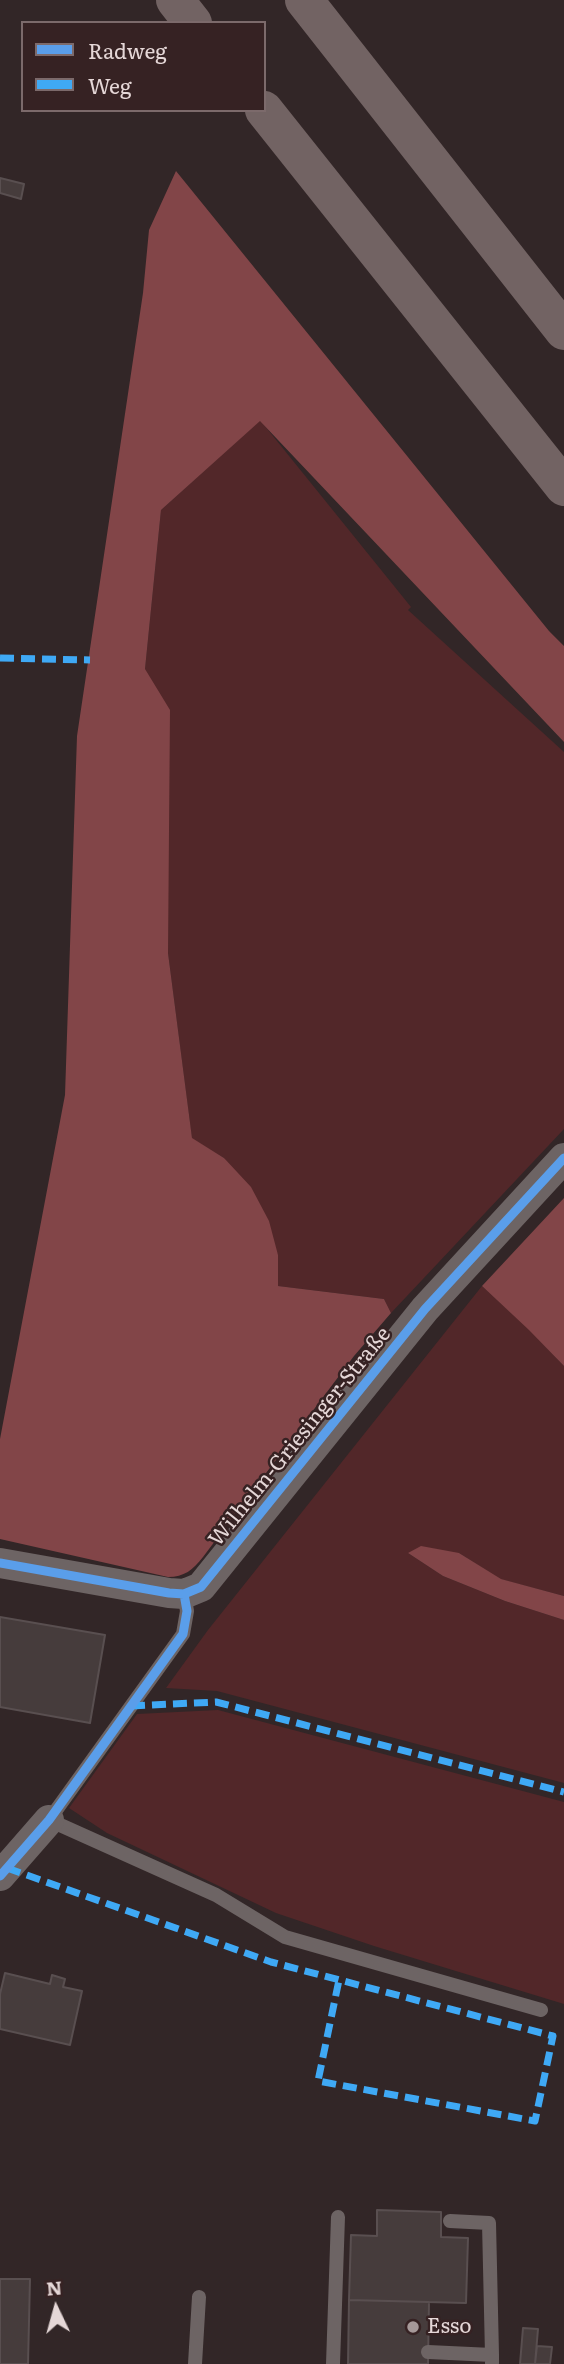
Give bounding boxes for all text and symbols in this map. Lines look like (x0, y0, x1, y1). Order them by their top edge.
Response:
legend (21, 21, 266, 112)
text: Radweg (88, 34, 167, 65)
text: Weg (88, 69, 132, 100)
street label: Wilhelm-Griesinger-Straße (204, 1322, 396, 1552)
text: N (45, 2272, 63, 2302)
north arrow (21, 2273, 91, 2343)
place label: Esso (427, 2314, 472, 2340)
marker: Esso (405, 2319, 421, 2335)

